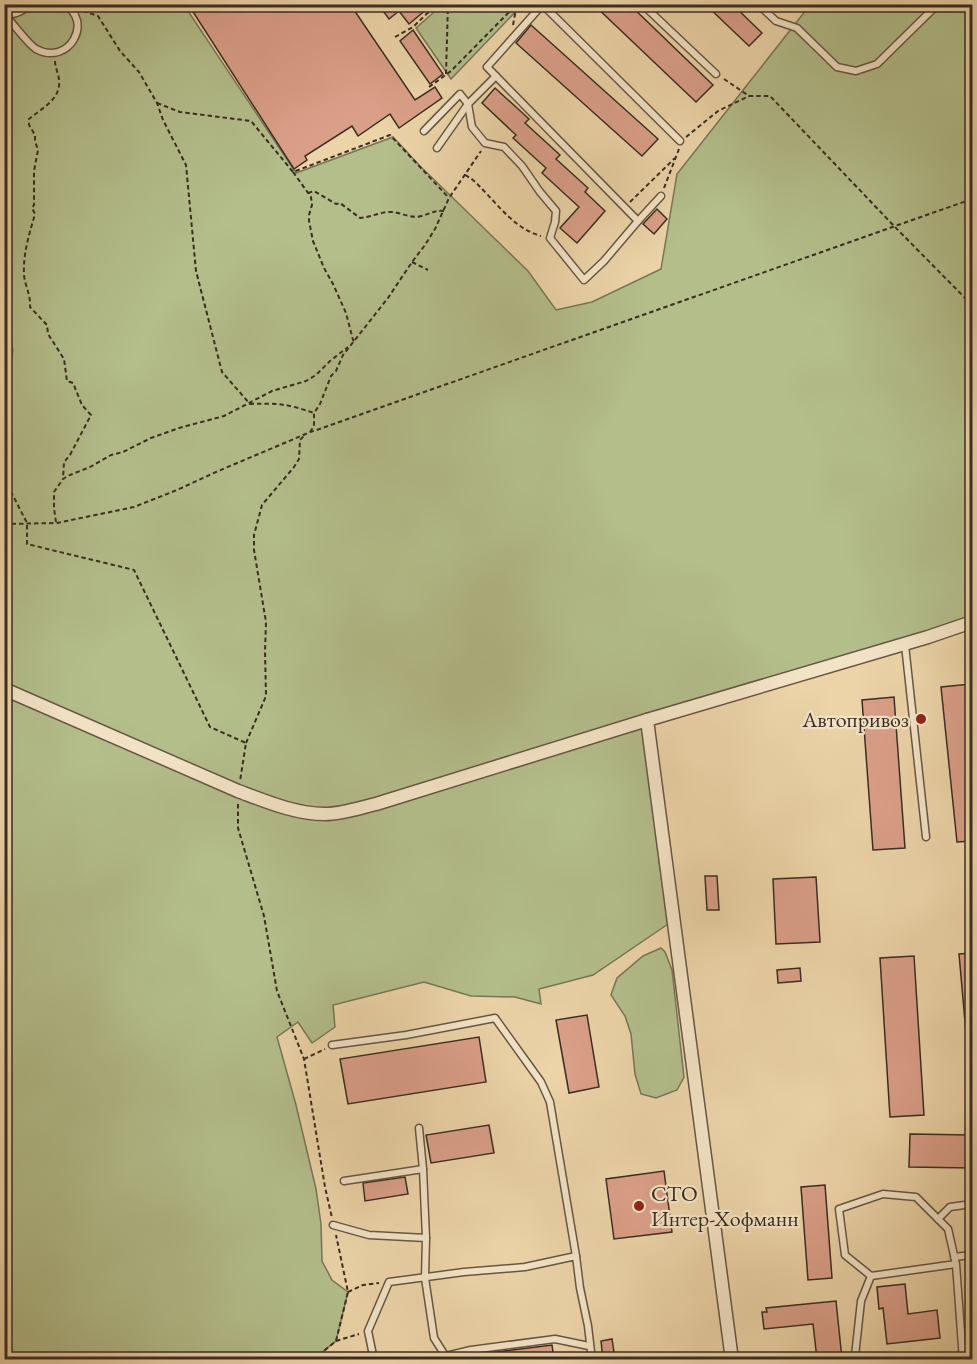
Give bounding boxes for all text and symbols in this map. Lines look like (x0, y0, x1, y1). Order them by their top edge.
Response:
place label: Автопривоз (801, 705, 909, 734)
marker: Автопривоз (914, 712, 928, 726)
place label: СТО Интер-Хофманн (651, 1179, 799, 1233)
marker: СТО Интер-Хофманн (632, 1199, 646, 1213)

